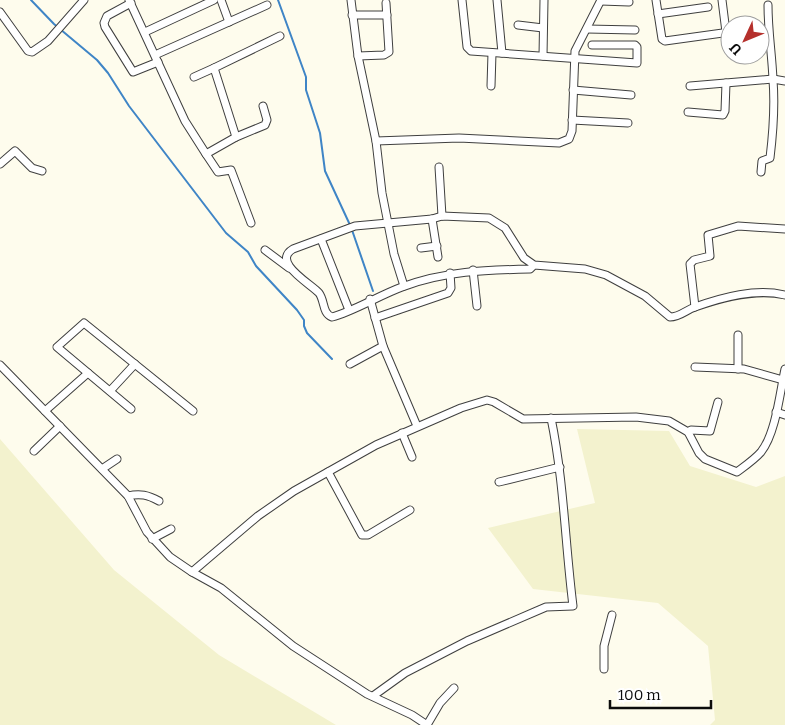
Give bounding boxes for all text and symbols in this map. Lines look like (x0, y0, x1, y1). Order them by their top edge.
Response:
north arrow (720, 15, 770, 65)
text: U (726, 39, 746, 58)
scale bar (610, 678, 711, 710)
text: 100 m (618, 686, 661, 704)

